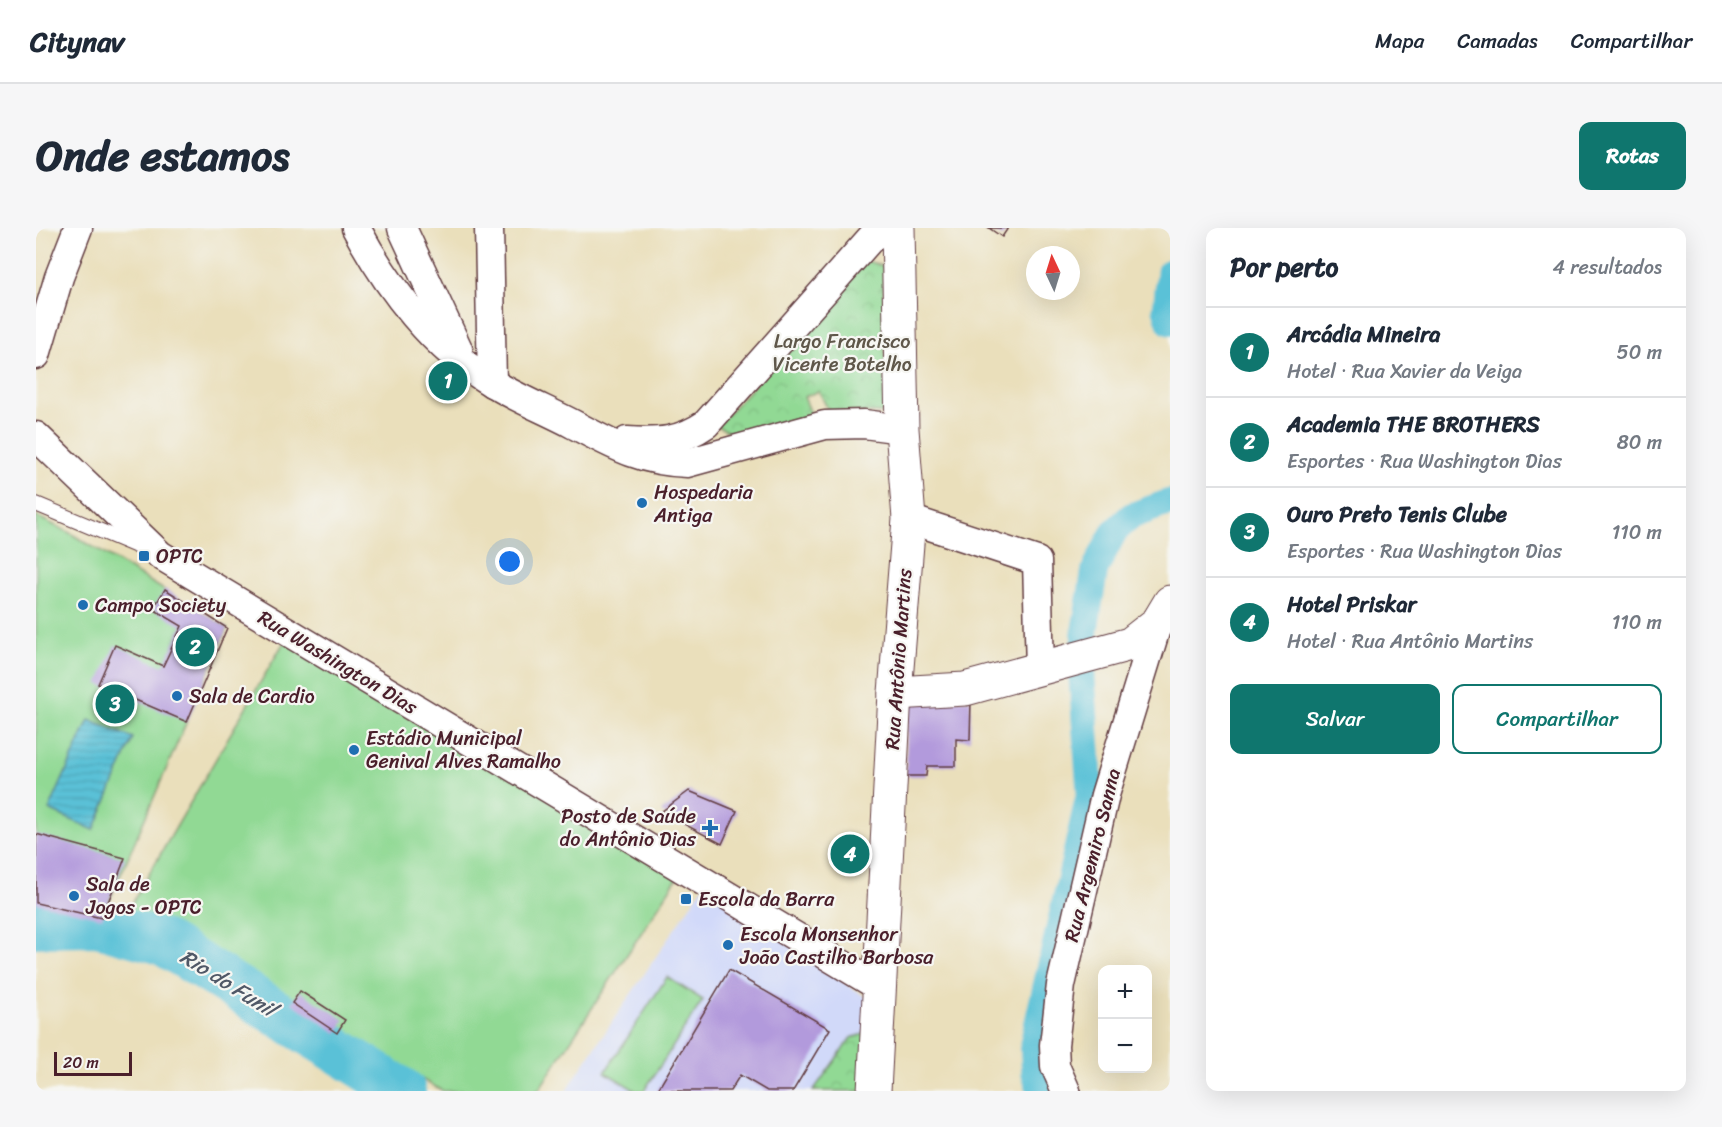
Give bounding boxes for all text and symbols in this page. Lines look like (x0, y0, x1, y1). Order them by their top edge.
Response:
text: Citynav (30, 17, 124, 66)
text: Mapa (1375, 22, 1424, 60)
text: Camadas (1457, 22, 1538, 60)
text: Compartilhar (1571, 22, 1692, 60)
text: Onde estamos (36, 119, 290, 193)
button: Rotas (1579, 122, 1686, 190)
text: Por perto (1230, 244, 1338, 290)
north arrow (1026, 246, 1080, 300)
text: 4 resultados (1553, 250, 1662, 285)
text: Arcádia Mineira (1287, 315, 1440, 354)
park label: Largo Francisco Vicente Botelho (772, 324, 912, 382)
text: 1 (1245, 335, 1254, 370)
text: 50 m (1617, 335, 1662, 370)
text: Hotel · Rua Xavier da Veiga (1287, 354, 1522, 389)
pin: 1 (428, 358, 468, 404)
text: Academia THE BROTHERS (1287, 405, 1540, 444)
text: 2 (1244, 425, 1255, 460)
text: 80 m (1617, 425, 1662, 460)
text: Esportes · Rua Washington Dias (1287, 444, 1562, 479)
place label: Hospedaria Antiga (653, 475, 754, 533)
text: Ouro Preto Tenis Clube (1287, 495, 1507, 534)
marker: Hospedaria Antiga (635, 496, 649, 510)
text: 3 (1244, 515, 1255, 550)
text: 110 m (1612, 515, 1662, 550)
text: Esportes · Rua Washington Dias (1287, 534, 1562, 569)
place label: OPTC (156, 539, 203, 574)
your location (495, 547, 524, 576)
marker: OPTC (137, 549, 151, 563)
street label: Rua Antônio Martins (875, 566, 922, 751)
text: Hotel Priskar (1287, 585, 1417, 624)
place label: Campo Society (95, 588, 227, 623)
marker: Campo Society (76, 598, 90, 612)
street label: Rua Washington Dias (251, 601, 425, 725)
text: 4 (1243, 605, 1256, 640)
text: 110 m (1612, 605, 1662, 640)
pin: 2 (176, 624, 214, 670)
text: Hotel · Rua Antônio Martins (1287, 624, 1533, 659)
place label: Sala de Cardio (189, 679, 315, 714)
pin: 3 (96, 682, 134, 726)
button: Salvar (1230, 684, 1440, 754)
button: Compartilhar (1452, 684, 1662, 754)
marker: Sala de Cardio (170, 689, 184, 703)
place label: Estádio Municipal Genival Alves Ramalho (366, 721, 561, 779)
marker: Estádio Municipal Genival Alves Ramalho (347, 743, 361, 757)
street label: Rua Argemiro Sanna (1054, 765, 1131, 946)
place label: Posto de Saúde do Antônio Dias (560, 799, 697, 857)
marker: Posto de Saúde do Antônio Dias (701, 819, 719, 837)
pin: 4 (830, 832, 870, 876)
place label: Sala de Jogos - OPTC (85, 867, 201, 925)
place label: Escola da Barra (698, 882, 835, 917)
marker: Sala de Jogos - OPTC (67, 889, 81, 903)
marker: Escola da Barra (679, 892, 693, 906)
place label: Escola Monsenhor João Castilho Barbosa (739, 917, 934, 975)
water label: Rio do Funil (172, 938, 288, 1030)
marker: Escola Monsenhor João Castilho Barbosa (721, 938, 735, 952)
map controls (1098, 965, 1152, 1073)
button: + (1098, 965, 1152, 1019)
button: − (1098, 1019, 1152, 1073)
text: 20 m (63, 1048, 99, 1077)
scale bar (54, 1049, 132, 1076)

